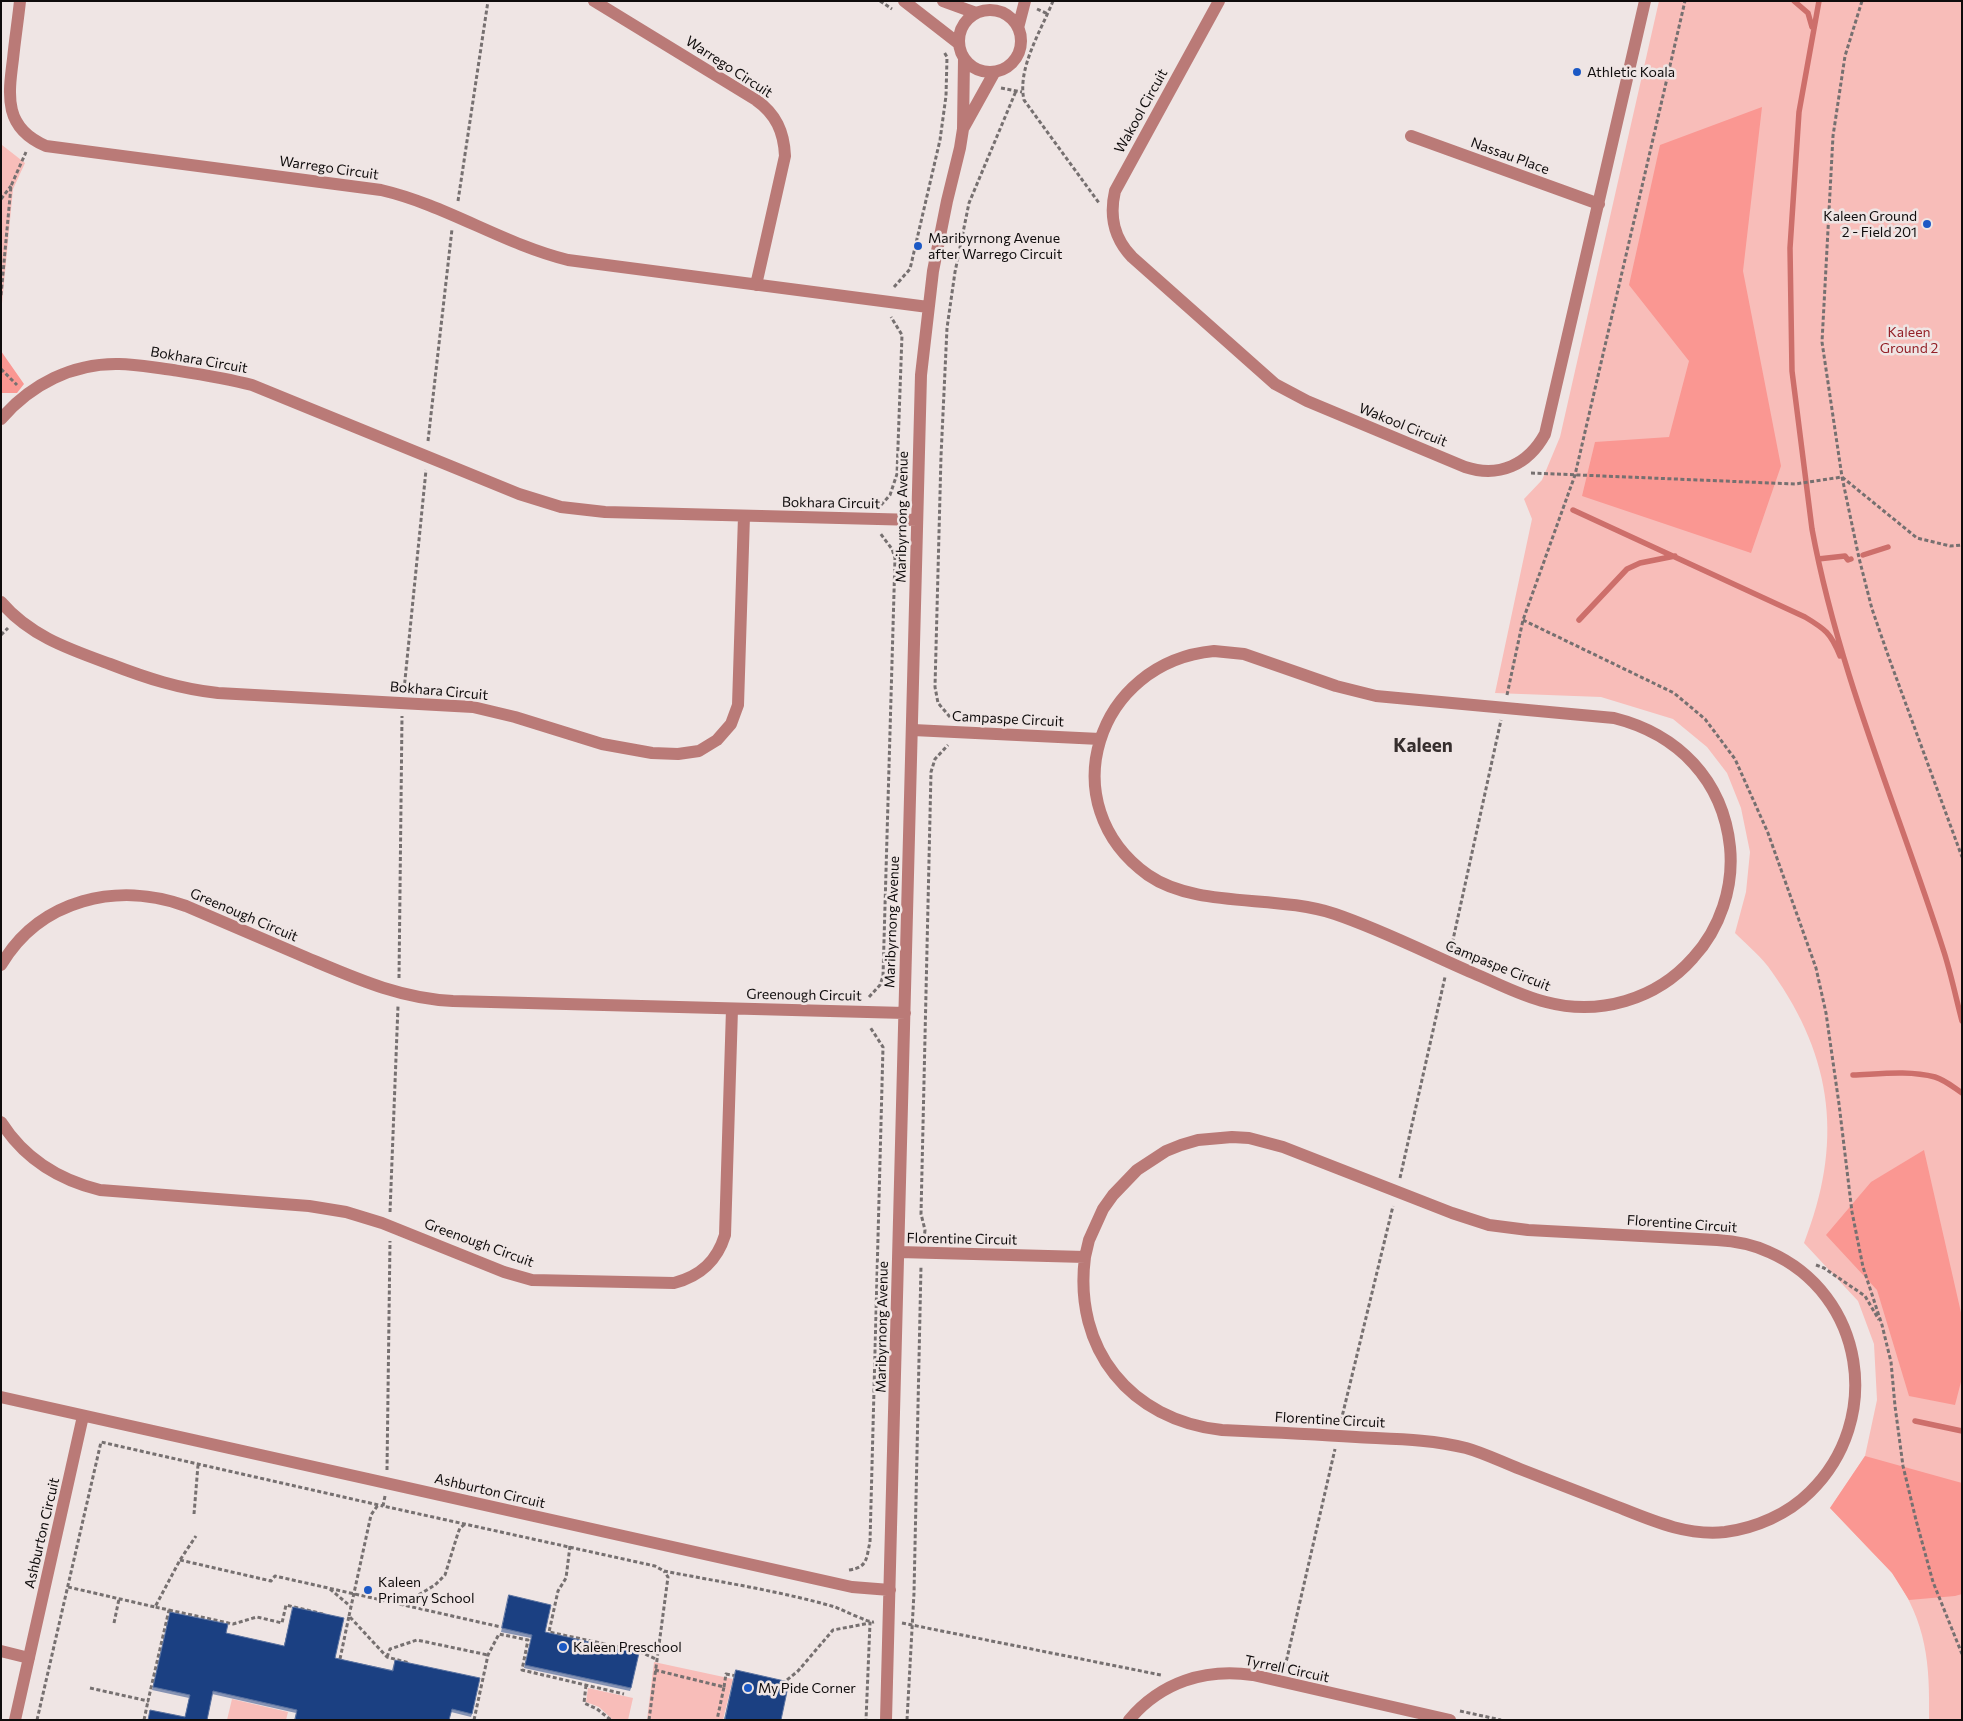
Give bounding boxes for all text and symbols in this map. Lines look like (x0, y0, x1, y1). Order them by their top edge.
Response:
street label: Warrego Circuit (682, 33, 776, 101)
place label: Athletic Koala (1587, 64, 1675, 80)
street label: Wakool Circuit (1111, 66, 1171, 156)
marker: Athletic Koala (1571, 66, 1583, 78)
street label: Nassau Place (1468, 134, 1552, 178)
street label: Warrego Circuit (278, 153, 380, 183)
place label: Kaleen Ground 2 - Field 201 (1823, 208, 1917, 240)
marker: Kaleen Ground 2 - Field 201 (1921, 218, 1933, 230)
place label: Maribyrnong Avenue after Warrego Circuit (928, 230, 1062, 262)
marker: Maribyrnong Avenue after Warrego Circuit (912, 240, 924, 252)
park label: Kaleen Ground 2 (1880, 324, 1938, 357)
street label: Bokhara Circuit (149, 343, 249, 377)
street label: Wakool Circuit (1356, 400, 1450, 450)
street label: Maribyrnong Avenue (892, 451, 912, 583)
street label: Bokhara Circuit (782, 494, 880, 512)
street label: Bokhara Circuit (389, 678, 489, 704)
street label: Campaspe Circuit (952, 708, 1064, 730)
district label: Kaleen (1393, 735, 1453, 757)
street label: Maribyrnong Avenue (881, 856, 903, 988)
street label: Greenough Circuit (188, 885, 300, 945)
street label: Campaspe Circuit (1443, 937, 1553, 995)
street label: Greenough Circuit (746, 986, 862, 1004)
street label: Florentine Circuit (1626, 1212, 1738, 1236)
street label: Greenough Circuit (422, 1215, 536, 1271)
street label: Florentine Circuit (906, 1230, 1018, 1248)
street label: Maribyrnong Avenue (872, 1261, 892, 1393)
street label: Florentine Circuit (1274, 1409, 1386, 1431)
street label: Ashburton Circuit (433, 1470, 547, 1512)
street label: Ashburton Circuit (21, 1476, 63, 1590)
place label: Kaleen Primary School (378, 1574, 474, 1606)
marker: Kaleen Primary School (362, 1584, 374, 1596)
place label: Kaleen Preschool (573, 1639, 682, 1655)
marker: Kaleen Preschool (557, 1641, 569, 1653)
street label: Tyrrell Circuit (1243, 1652, 1331, 1686)
place label: My Pide Corner (758, 1680, 856, 1696)
marker: My Pide Corner (742, 1682, 754, 1694)

